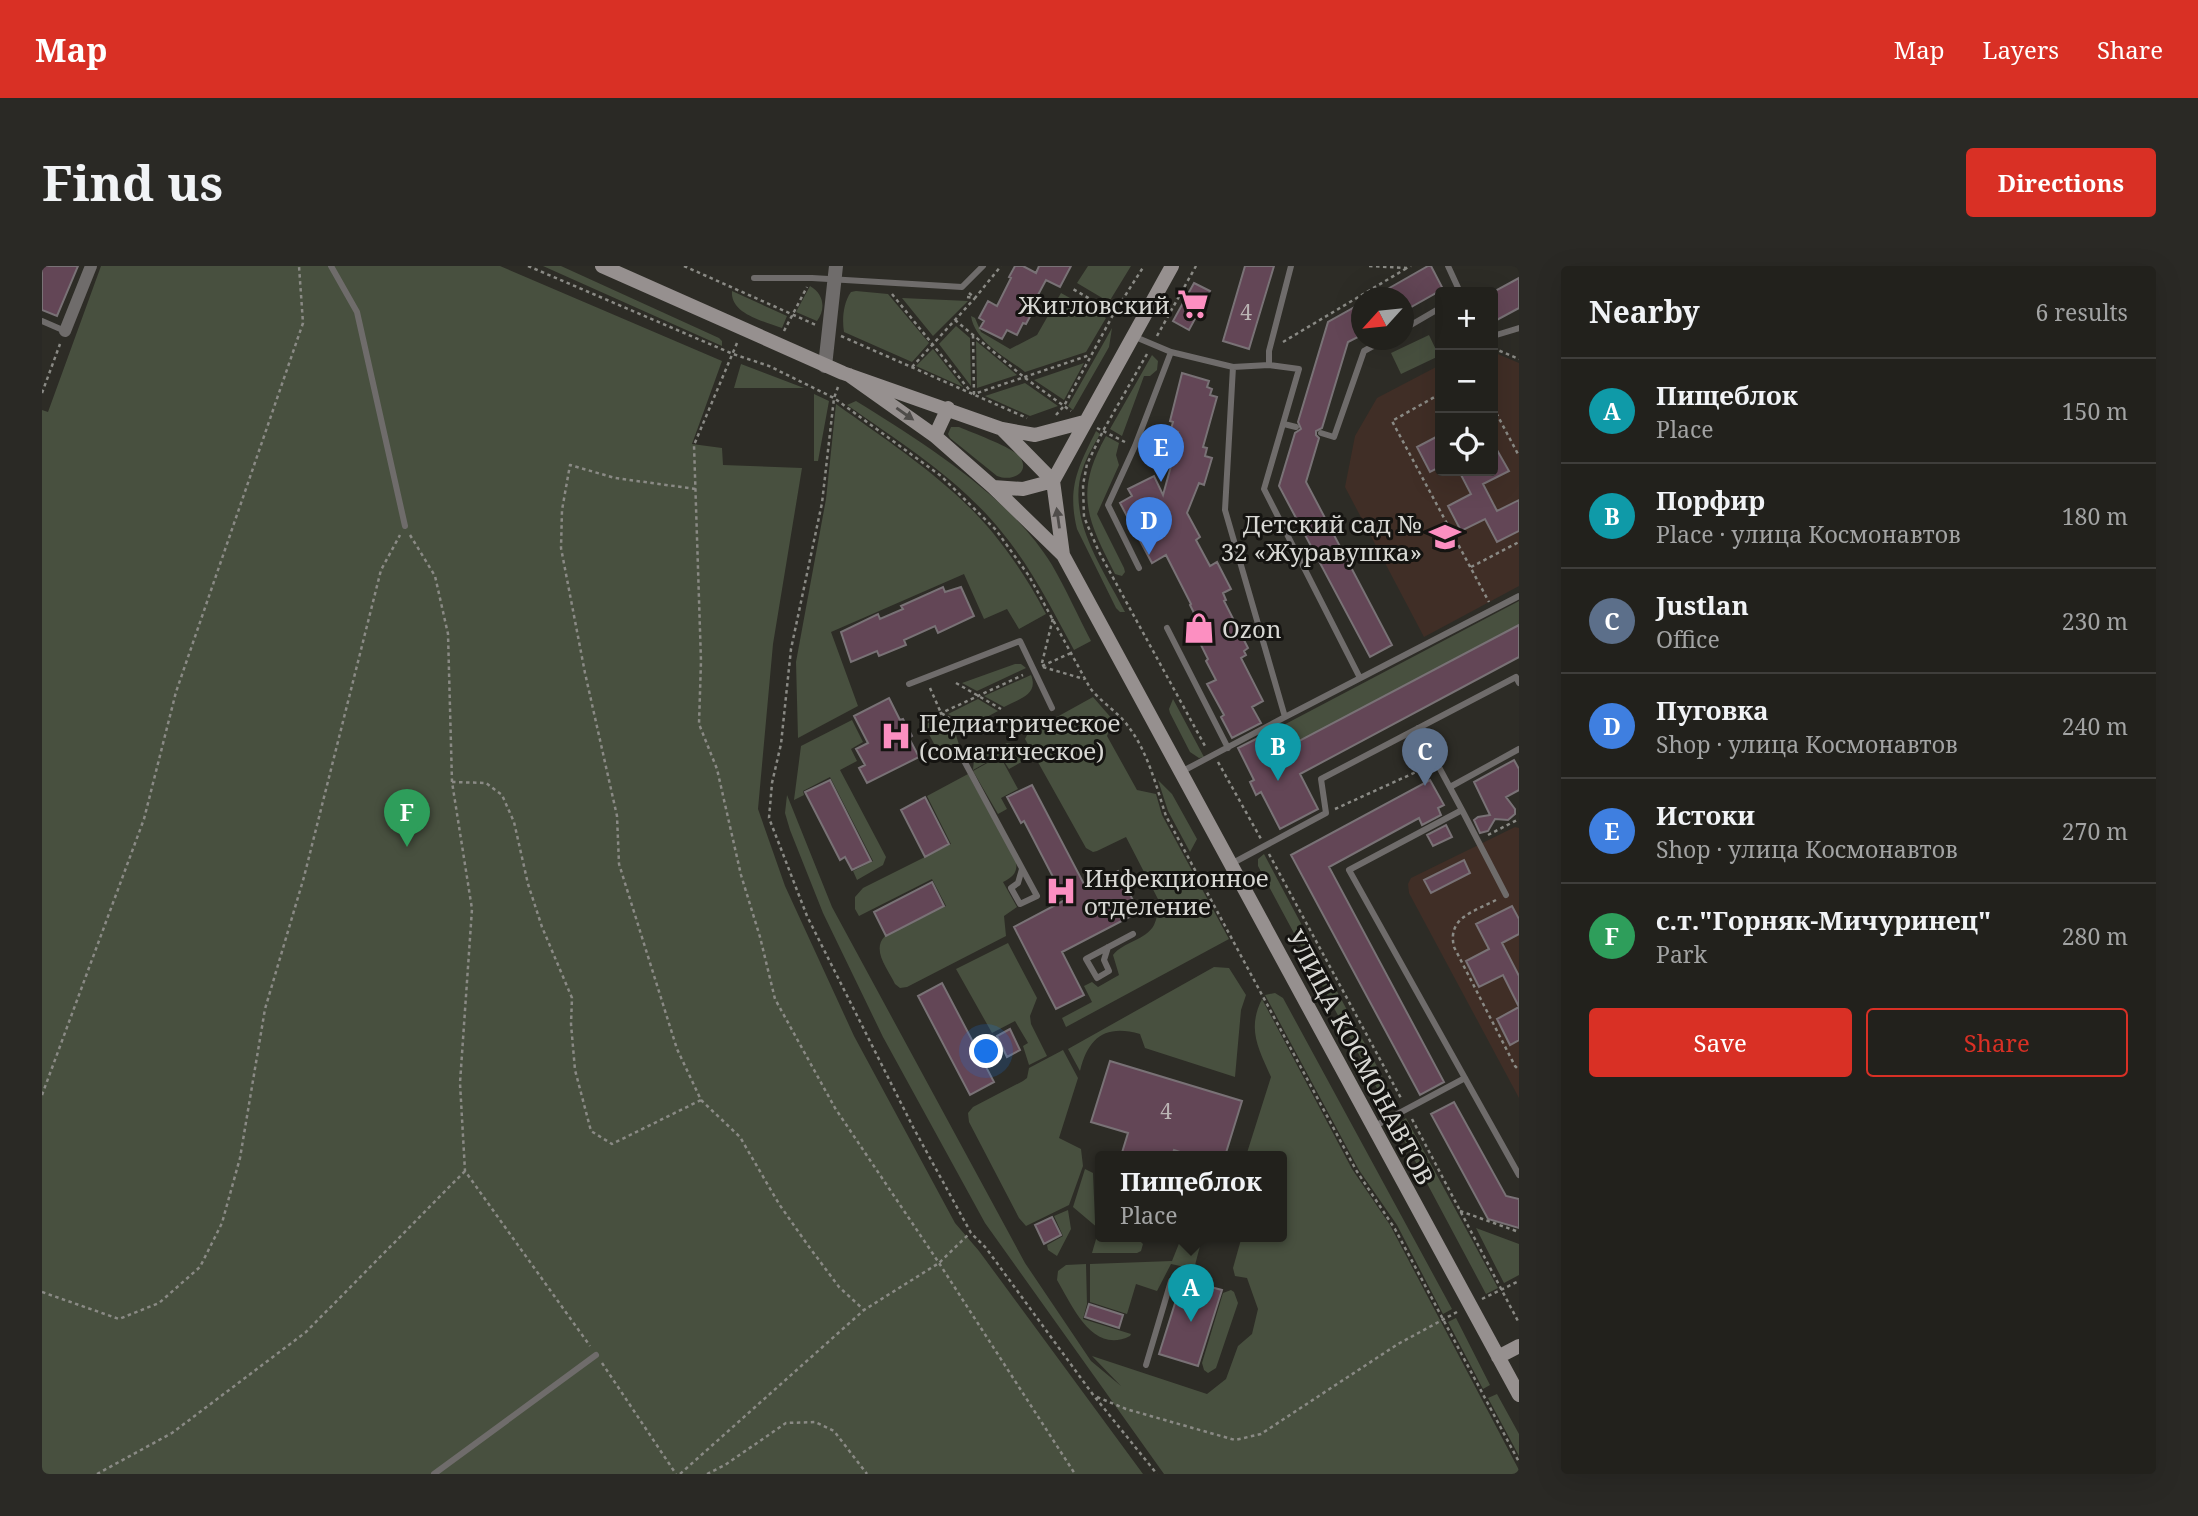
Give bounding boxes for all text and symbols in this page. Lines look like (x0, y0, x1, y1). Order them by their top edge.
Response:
text: Map (35, 27, 108, 72)
text: Map (1894, 33, 1945, 66)
text: Layers (1983, 33, 2059, 66)
text: Share (2097, 33, 2163, 66)
button: Directions (1966, 148, 2156, 217)
text: Find us (42, 149, 223, 215)
supermarket icon: Жигловский (1176, 287, 1210, 321)
north arrow (1351, 287, 1414, 350)
map controls (1435, 287, 1498, 476)
button: + (1435, 287, 1498, 350)
place label: Жигловский (1018, 288, 1170, 321)
text: Nearby (1589, 291, 1700, 332)
text: 6 results (2035, 296, 2128, 328)
house number: 4 (1240, 298, 1252, 326)
button: − (1435, 350, 1498, 413)
text: Пищеблок (1656, 377, 1798, 413)
text: A (1603, 395, 1621, 427)
text: 150 m (2062, 395, 2128, 427)
one-way arrow (896, 407, 914, 421)
button: locate (1435, 413, 1498, 476)
text: Place (1656, 413, 1714, 445)
pin: E (1138, 424, 1184, 482)
text: Порфир (1656, 482, 1765, 518)
pin: D (1126, 497, 1172, 555)
text: B (1604, 500, 1620, 532)
text: 180 m (2062, 500, 2128, 532)
one-way arrow (1053, 507, 1064, 529)
place label: Детский сад № 32 «Журавушка» (1221, 507, 1422, 568)
text: Place · улица Космонавтов (1656, 518, 1961, 550)
school or university icon: Детский сад № 32 «Журавушка» (1428, 520, 1462, 554)
text: Justlan (1656, 587, 1749, 623)
text: C (1604, 605, 1620, 637)
text: 230 m (2062, 605, 2128, 637)
shop icon: Ozon (1182, 611, 1216, 645)
place label: Ozon (1222, 612, 1281, 645)
text: Office (1656, 623, 1720, 655)
text: Пуговка (1656, 692, 1769, 728)
place label: Педиатрическое (соматическое) (919, 706, 1120, 767)
text: D (1603, 710, 1621, 742)
text: 240 m (2062, 710, 2128, 742)
hospital icon: Педиатрическое (соматическое) (879, 719, 913, 753)
pin: B (1255, 723, 1301, 781)
pin: C (1402, 728, 1448, 786)
text: Shop · улица Космонавтов (1656, 728, 1958, 760)
pin: F (384, 789, 430, 847)
text: Истоки (1656, 797, 1755, 833)
text: E (1604, 815, 1620, 847)
text: 270 m (2062, 815, 2128, 847)
text: Shop · улица Космонавтов (1656, 833, 1958, 865)
place label: Инфекционное отделение (1084, 861, 1269, 922)
hospital icon: Инфекционное отделение (1044, 874, 1078, 908)
text: с.т."Горняк-Мичуринец" (1656, 902, 1991, 938)
text: F (1605, 920, 1619, 952)
text: 280 m (2062, 920, 2128, 952)
street label: УЛИЦА КОСМОНАВТОВ (1280, 924, 1442, 1190)
text: Park (1656, 938, 1707, 970)
button: Save (1589, 1008, 1852, 1077)
button: Share (1866, 1008, 2128, 1077)
your location (969, 1034, 1003, 1068)
house number: 4 (1160, 1097, 1172, 1125)
popup (1095, 1151, 1287, 1242)
text: Пищеблок (1120, 1163, 1262, 1199)
text: Place (1120, 1199, 1178, 1231)
pin: A (1168, 1264, 1214, 1322)

